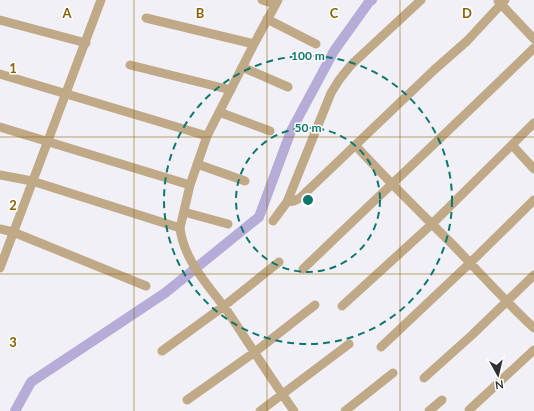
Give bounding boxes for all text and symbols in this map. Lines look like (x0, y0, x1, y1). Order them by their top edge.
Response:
text: A (61, 5, 72, 21)
text: B (196, 5, 205, 21)
text: C (330, 5, 339, 21)
text: D (462, 5, 472, 21)
text: 100 m (291, 48, 325, 63)
text: 1 (9, 60, 17, 76)
text: 50 m (295, 120, 321, 135)
centre of rings (301, 193, 315, 207)
text: 2 (9, 197, 17, 213)
text: 3 (9, 334, 17, 350)
north arrow (478, 355, 518, 395)
text: N (494, 378, 505, 392)

